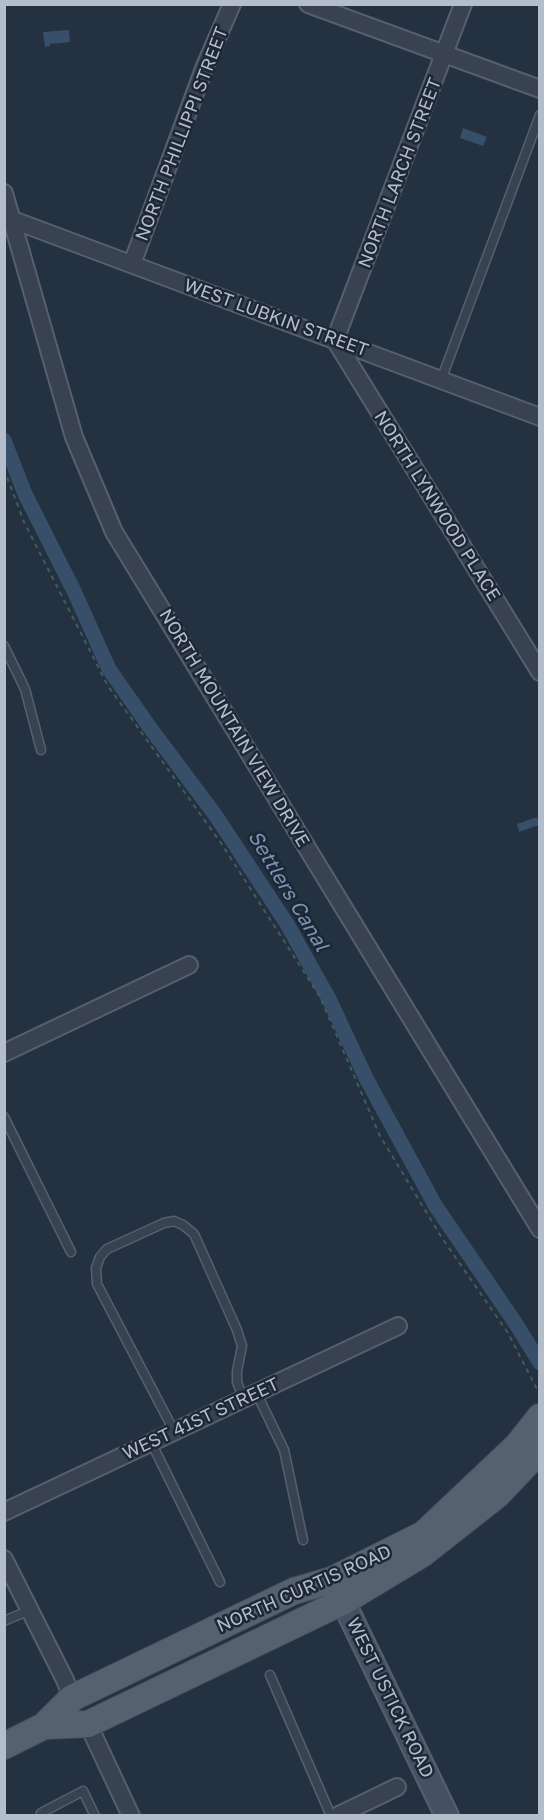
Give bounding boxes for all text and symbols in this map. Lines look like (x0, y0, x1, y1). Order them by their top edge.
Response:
street label: NORTH PHILLIPPI STREET (131, 24, 233, 244)
street label: NORTH LARCH STREET (354, 75, 446, 271)
street label: WEST LUBKIN STREET (181, 275, 371, 361)
street label: NORTH LYNWOOD PLACE (370, 407, 504, 605)
street label: NORTH MOUNTAIN VIEW DRIVE (154, 605, 314, 851)
water label: Settlers Canal (243, 826, 333, 956)
street label: WEST 41ST STREET (119, 1373, 283, 1465)
street label: NORTH CURTIS ROAD (213, 1541, 395, 1637)
street label: WEST USTICK ROAD (342, 1614, 438, 1782)

